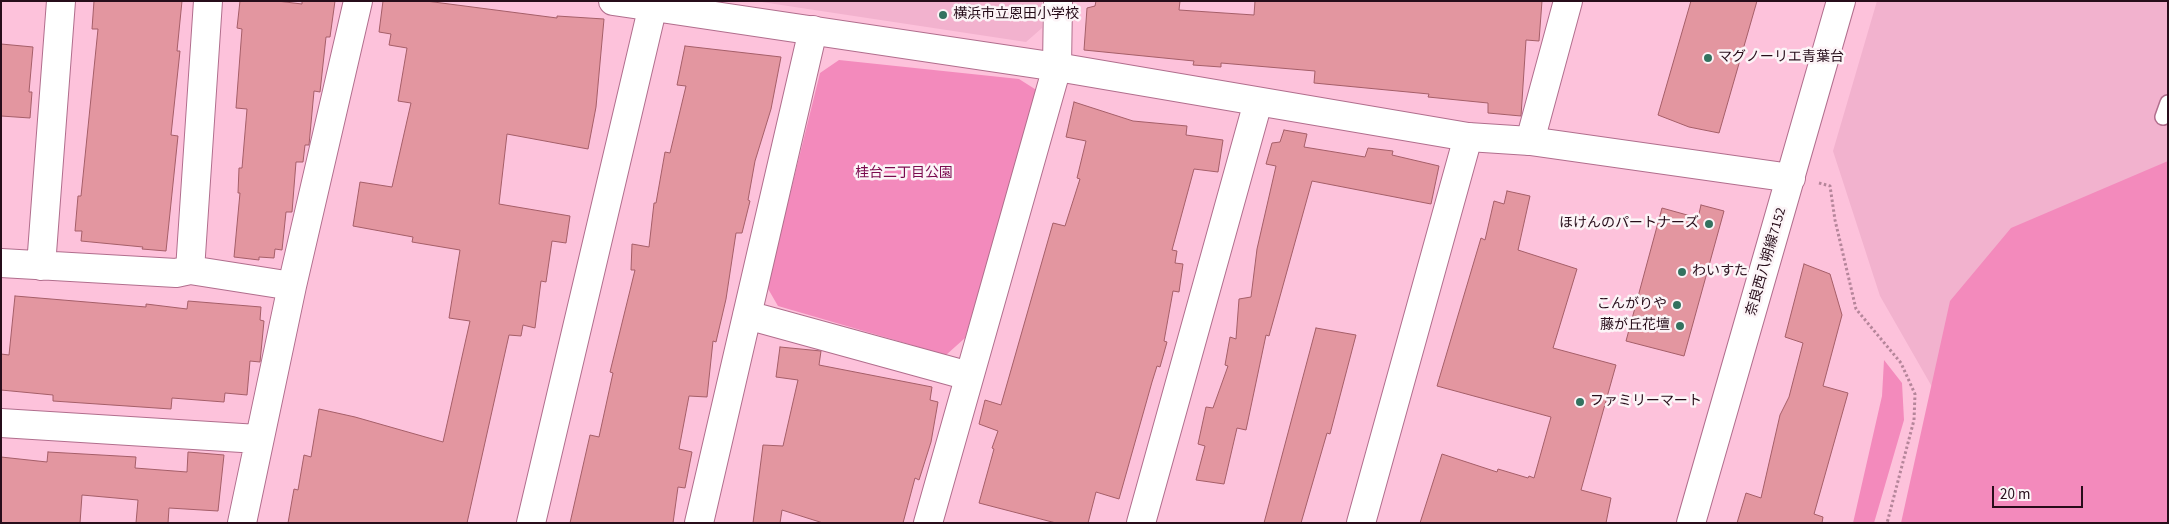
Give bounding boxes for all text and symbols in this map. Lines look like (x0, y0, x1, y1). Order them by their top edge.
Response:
place label: 横浜市立恩田小学校 (953, 7, 1079, 23)
marker: 横浜市立恩田小学校 (937, 9, 949, 21)
place label: マグノーリエ青葉台 (1718, 50, 1844, 66)
marker: マグノーリエ青葉台 (1702, 52, 1714, 64)
park label: 桂台二丁目公園 (855, 166, 953, 182)
street label: 奈良西八朔線7152 (1744, 206, 1790, 318)
place label: ほけんのパートナーズ (1559, 216, 1699, 232)
marker: ほけんのパートナーズ (1703, 218, 1715, 230)
place label: わいすた (1692, 264, 1748, 280)
marker: わいすた (1676, 266, 1688, 278)
place label: こんがりや (1597, 297, 1667, 313)
marker: こんがりや (1671, 299, 1683, 311)
place label: 藤が丘花壇 (1600, 318, 1670, 334)
marker: 藤が丘花壇 (1674, 320, 1686, 332)
place label: ファミリーマート (1590, 394, 1702, 410)
marker: ファミリーマート (1574, 396, 1586, 408)
scale bar (1994, 476, 2085, 508)
text: 20 m (2000, 484, 2030, 505)

